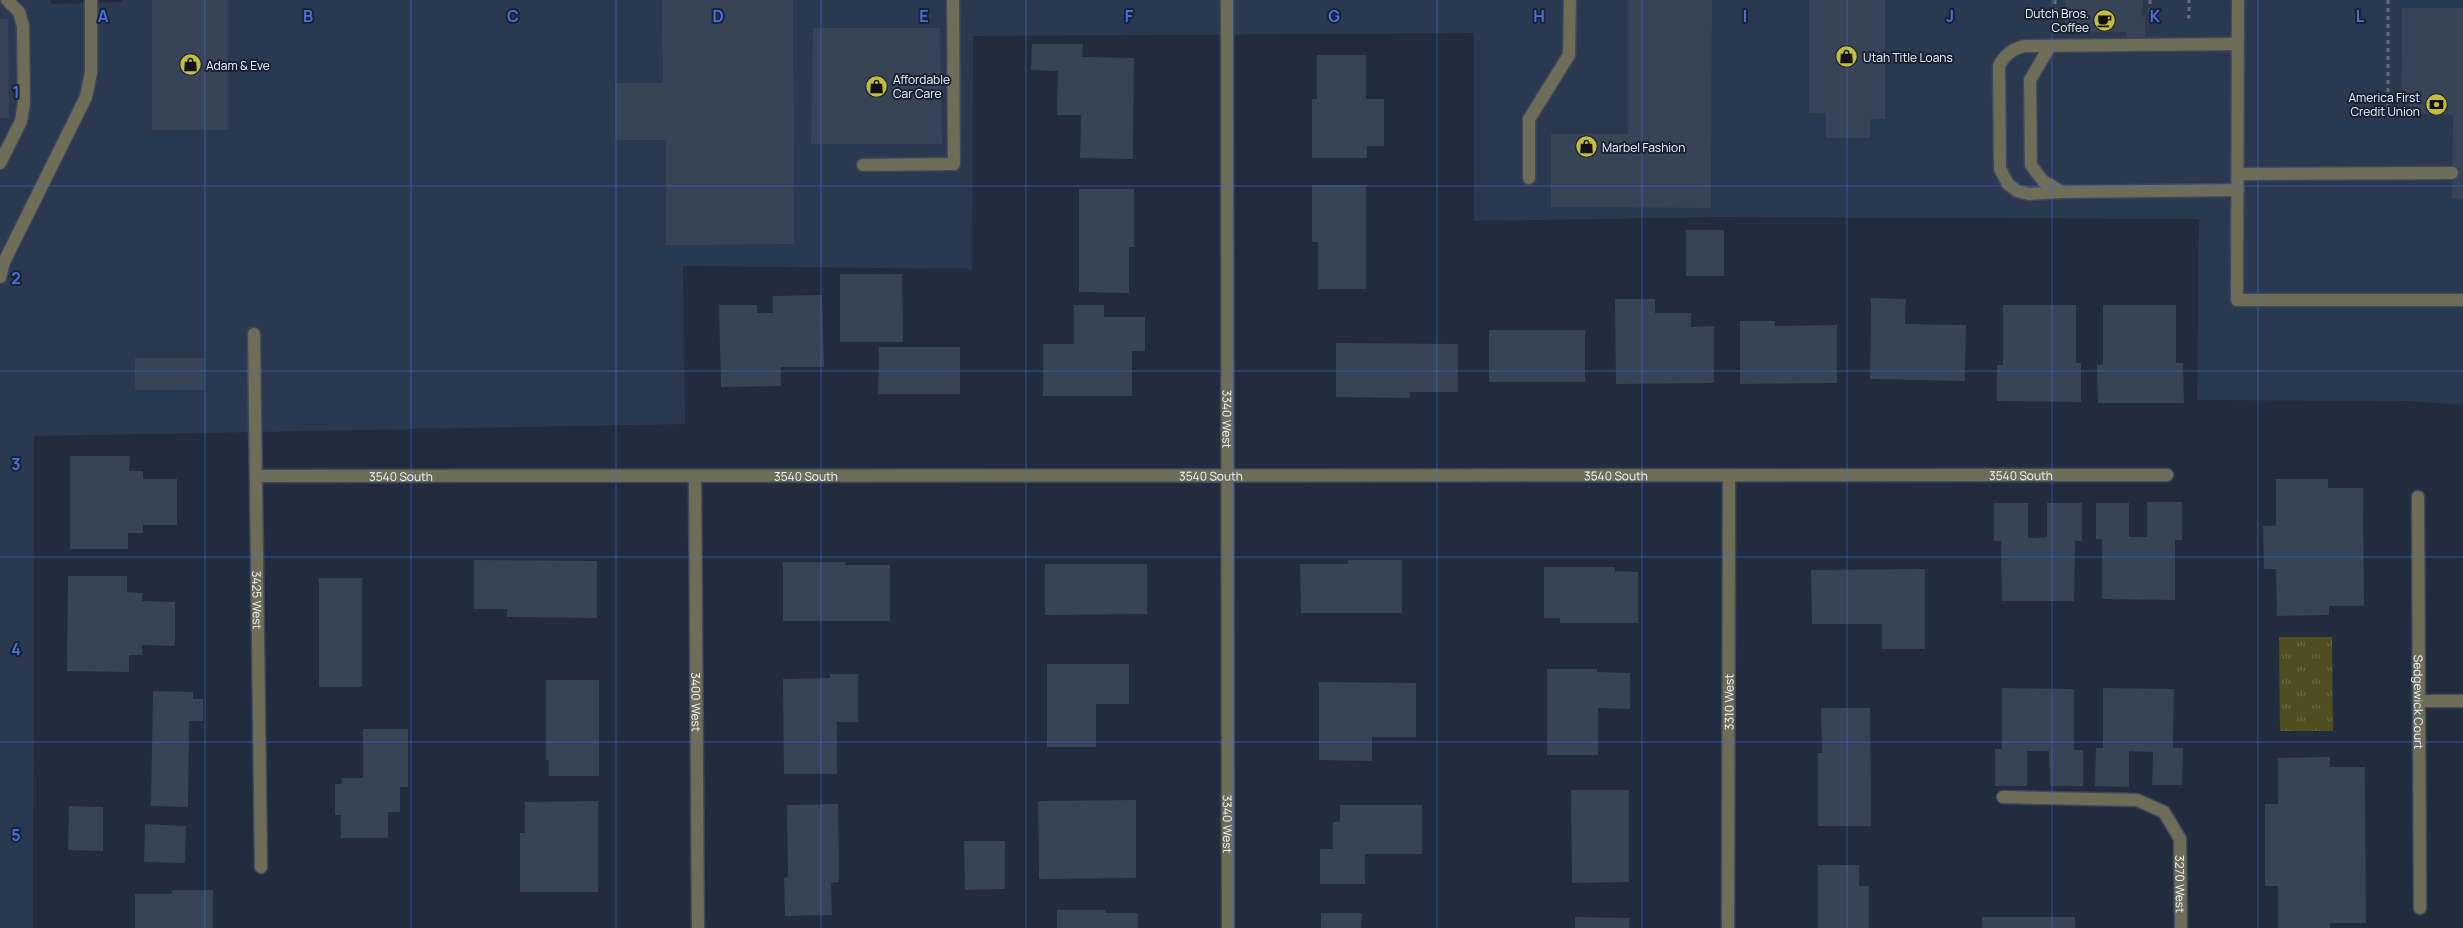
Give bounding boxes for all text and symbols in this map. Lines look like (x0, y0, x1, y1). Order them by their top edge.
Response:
text: A (98, 5, 109, 27)
text: B (303, 5, 313, 27)
text: C (507, 5, 519, 27)
text: D (712, 5, 724, 27)
text: E (919, 5, 929, 27)
text: F (1125, 5, 1134, 27)
text: G (1328, 5, 1340, 27)
text: H (1533, 5, 1545, 27)
text: I (1743, 5, 1747, 27)
text: J (1946, 5, 1954, 27)
place label: Dutch Bros. Coffee (2025, 5, 2089, 36)
text: K (2150, 5, 2161, 27)
text: L (2356, 5, 2365, 27)
cafe icon: Dutch Bros. Coffee (2093, 8, 2117, 32)
shop icon: Utah Title Loans (1835, 45, 1859, 69)
place label: Utah Title Loans (1863, 49, 1953, 66)
shop icon: Adam & Eve (178, 53, 202, 77)
place label: Adam & Eve (206, 57, 270, 74)
place label: Affordable Car Care (893, 71, 950, 102)
shop icon: Affordable Car Care (865, 74, 889, 98)
text: 1 (12, 81, 20, 103)
place label: America First Credit Union (2348, 89, 2420, 120)
bank icon: America First Credit Union (2424, 92, 2448, 116)
shop icon: Marbel Fashion (1574, 135, 1598, 159)
place label: Marbel Fashion (1602, 139, 1685, 156)
text: 2 (11, 267, 21, 289)
street label: 3340 West (1219, 390, 1236, 449)
text: 3 (11, 453, 21, 475)
street label: 3540 South (369, 467, 433, 484)
street label: 3540 South (774, 467, 838, 484)
street label: 3540 South (1179, 467, 1243, 484)
street label: 3540 South (1584, 467, 1648, 484)
street label: 3540 South (1989, 467, 2053, 484)
street label: 3425 West (249, 571, 266, 630)
text: 4 (11, 638, 21, 660)
street label: Sedgewick Court (2410, 655, 2428, 749)
street label: 3400 West (688, 672, 705, 732)
street label: 3310 West (1720, 674, 1737, 730)
street label: 3340 West (1219, 795, 1236, 854)
text: 5 (11, 824, 21, 846)
street label: 3270 West (2172, 855, 2189, 913)

